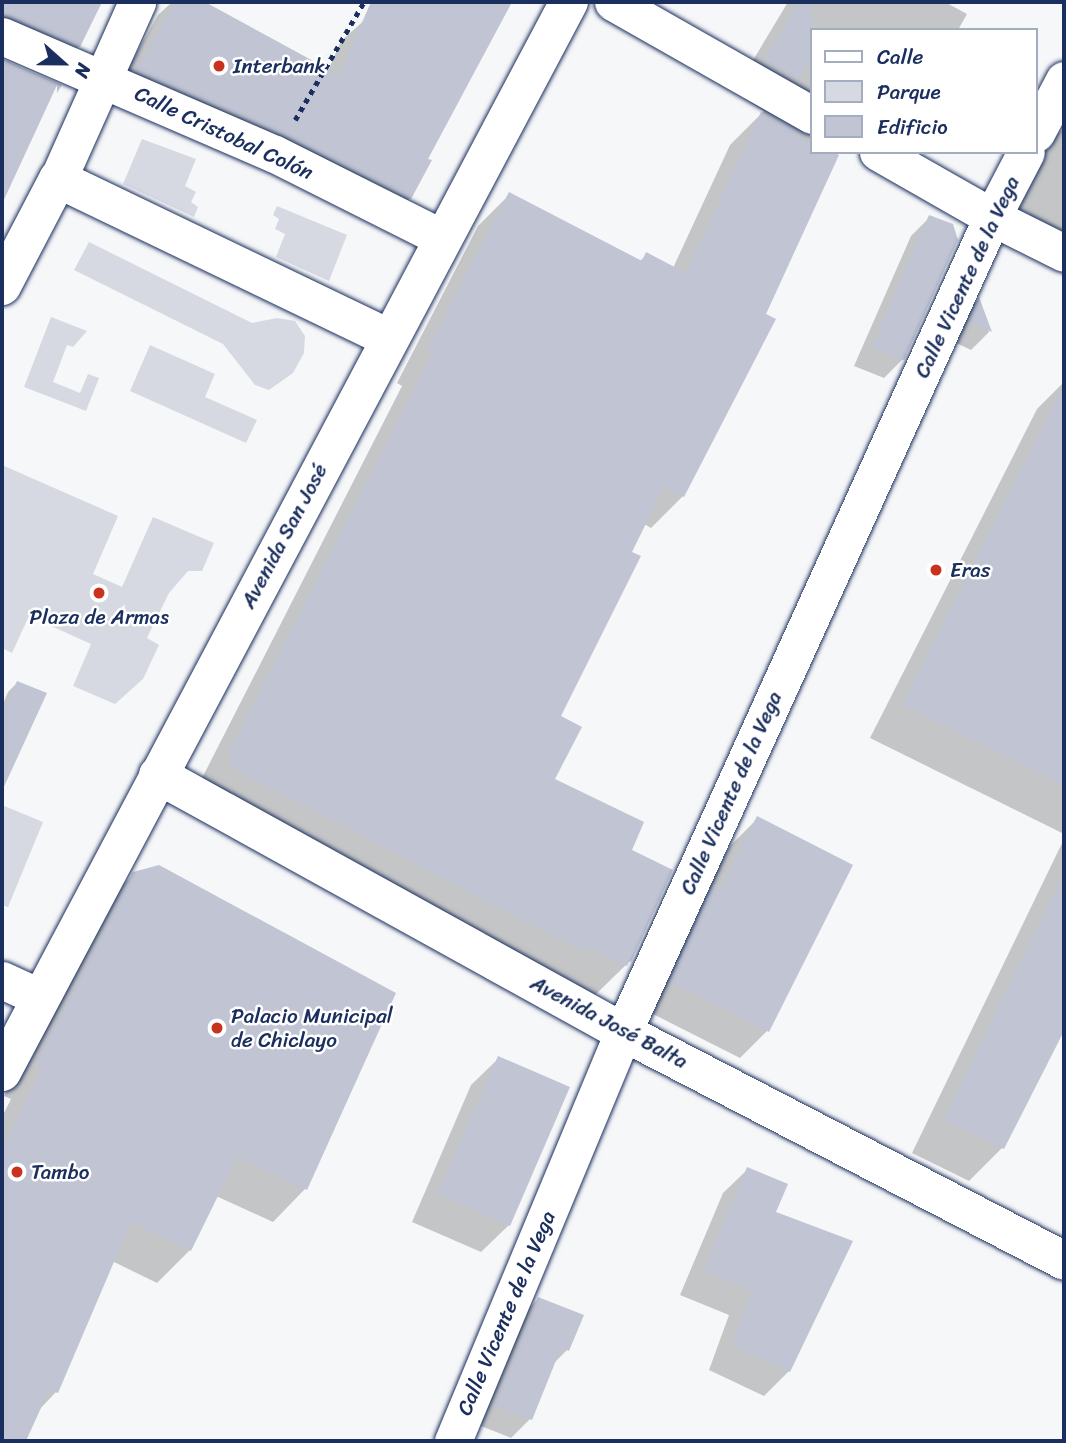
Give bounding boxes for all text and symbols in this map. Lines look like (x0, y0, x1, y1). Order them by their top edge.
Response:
north arrow (28, 28, 98, 98)
legend (810, 28, 1038, 154)
text: Calle (877, 38, 923, 76)
place label: Interbank (233, 53, 326, 79)
marker: Interbank (211, 58, 227, 74)
text: N (65, 59, 101, 83)
text: Parque (877, 73, 941, 111)
street label: Calle Cristobal Colón (131, 81, 317, 185)
text: Edificio (877, 108, 948, 146)
street label: Calle Vicente de la Vega (909, 173, 1025, 381)
street label: Avenida San José (235, 459, 333, 613)
place label: Eras (950, 557, 990, 583)
marker: Eras (928, 562, 944, 578)
marker: Plaza de Armas (91, 585, 107, 601)
place label: Plaza de Armas (29, 604, 169, 630)
street label: Calle Vicente de la Vega (675, 688, 787, 898)
street label: Avenida José Balta (526, 970, 692, 1074)
place label: Palacio Municipal de Chiclayo (231, 1003, 393, 1053)
marker: Palacio Municipal de Chiclayo (209, 1020, 225, 1036)
place label: Tambo (31, 1159, 89, 1185)
marker: Tambo (9, 1164, 25, 1180)
street label: Calle Vicente de la Vega (452, 1207, 560, 1419)

